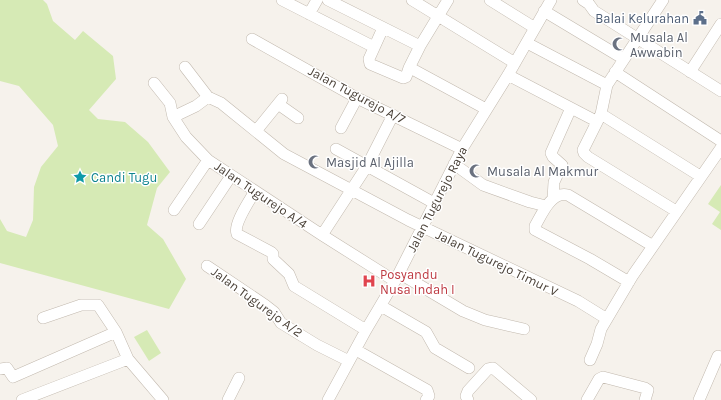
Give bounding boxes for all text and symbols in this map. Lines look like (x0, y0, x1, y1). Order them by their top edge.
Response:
public building icon: Balai Kelurahan (692, 10, 708, 26)
place label: Balai Kelurahan (595, 11, 689, 26)
place label: Musala Al Awwabin (630, 30, 688, 60)
mosque icon: Musala Al Awwabin (611, 36, 627, 52)
street label: Jalan Tugurejo A/7 (306, 63, 408, 127)
street label: Jalan Tugurejo Raya (404, 144, 470, 254)
mosque icon: Masjid Al Ajilla (307, 154, 323, 170)
place label: Masjid Al Ajilla (326, 155, 414, 170)
street label: Jalan Tugurejo A/4 (212, 158, 310, 232)
mosque icon: Musala Al Makmur (468, 163, 484, 179)
place label: Musala Al Makmur (487, 164, 598, 179)
place icon: Candi Tugu (72, 169, 88, 185)
place label: Candi Tugu (91, 170, 157, 185)
street label: Jalan Tugurejo Timur V (434, 227, 561, 299)
street label: Jalan Tugurejo A/2 (208, 264, 306, 340)
place label: Posyandu Nusa Indah I (380, 267, 455, 297)
hospital icon: Posyandu Nusa Indah I (361, 273, 377, 289)

